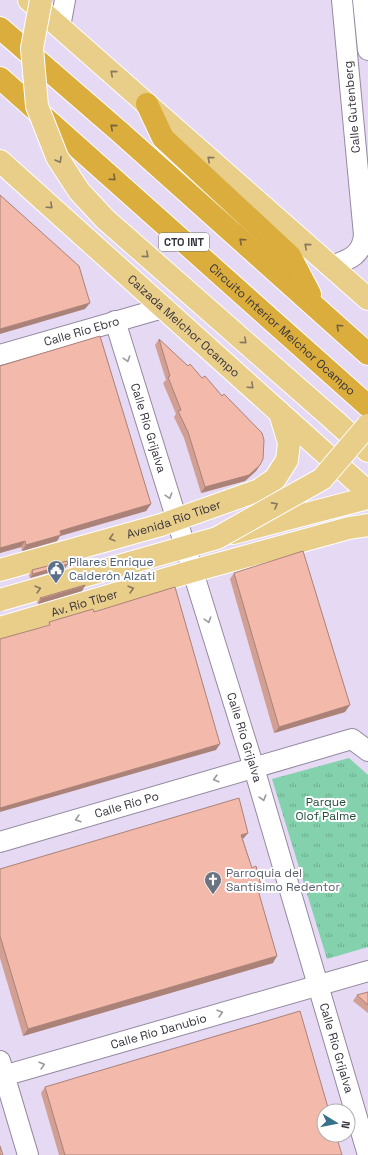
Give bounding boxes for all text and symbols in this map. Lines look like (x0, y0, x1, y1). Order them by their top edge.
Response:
street label: Calle Gutenberg (340, 60, 364, 154)
one-way arrow (110, 71, 117, 78)
one-way arrow (111, 124, 118, 131)
one-way arrow (54, 156, 61, 163)
one-way arrow (207, 157, 215, 164)
one-way arrow (108, 173, 116, 181)
one-way arrow (45, 201, 53, 209)
road number: CTO INT (159, 233, 209, 251)
one-way arrow (239, 238, 247, 245)
one-way arrow (305, 243, 312, 250)
one-way arrow (141, 250, 149, 258)
street label: Circuito Interior Melchor Ocampo (206, 260, 359, 399)
street label: Calzada Melchor Ocampo (124, 271, 243, 381)
street label: Calle Río Ebro (42, 313, 121, 350)
one-way arrow (336, 325, 344, 332)
one-way arrow (239, 336, 246, 343)
one-way arrow (122, 355, 131, 362)
street label: Calle Río Grijalva (127, 381, 170, 475)
one-way arrow (246, 382, 254, 389)
one-way arrow (164, 493, 173, 500)
street label: Avenida Río Tíber (125, 496, 224, 542)
one-way arrow (271, 502, 278, 510)
one-way arrow (109, 533, 116, 542)
place label: Pilares Enrique Calderón Alzati (69, 554, 155, 584)
public building icon: Pilares Enrique Calderón Alzati (46, 559, 66, 584)
one-way arrow (34, 585, 41, 594)
one-way arrow (128, 585, 135, 594)
street label: Av. Río Tíber (49, 586, 120, 621)
one-way arrow (203, 617, 212, 624)
street label: Calle Río Grijalva (223, 690, 266, 784)
one-way arrow (213, 774, 220, 783)
street label: Calle Río Po (93, 788, 161, 822)
one-way arrow (258, 794, 267, 801)
park label: Parque Olof Palme (296, 794, 356, 824)
one-way arrow (75, 814, 82, 823)
place label: Parroquia del Santísimo Redentor (226, 865, 340, 895)
church icon: Parroquia del Santísimo Redentor (203, 870, 223, 895)
street label: Calle Río Grijalva (316, 1001, 357, 1095)
one-way arrow (217, 1009, 224, 1018)
street label: Calle Río Danubio (109, 1010, 209, 1053)
one-way arrow (38, 1061, 45, 1070)
north arrow (316, 1103, 356, 1143)
text: N (338, 1120, 353, 1130)

